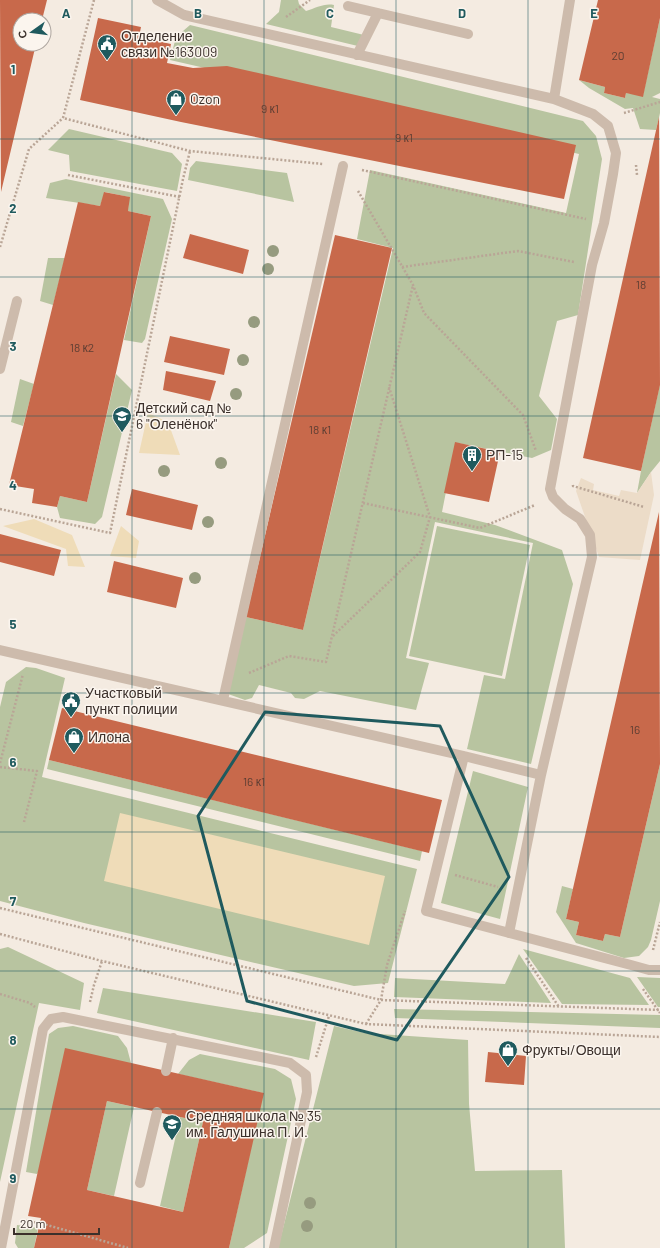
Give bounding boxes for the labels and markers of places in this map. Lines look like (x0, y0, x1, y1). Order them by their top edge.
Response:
place label: Отделение связи №163009 (121, 27, 217, 60)
public building icon: Отделение связи №163009 (96, 33, 118, 61)
shop icon: Ozon (165, 88, 187, 116)
place label: Ozon (190, 90, 220, 107)
place label: Детский сад № 6 "Оленёнок" (136, 399, 231, 432)
school or university icon: Детский сад № 6 "Оленёнок" (111, 405, 133, 433)
building icon: РП-15 (461, 444, 483, 472)
place label: РП-15 (486, 446, 523, 463)
place label: Участковый пункт полиции (85, 684, 178, 717)
public building icon: Участковый пункт полиции (60, 690, 82, 718)
shop icon: Илона (63, 726, 85, 754)
place label: Илона (88, 728, 130, 745)
shop icon: Фрукты/Овощи (497, 1039, 519, 1067)
place label: Фрукты/Овощи (522, 1041, 621, 1058)
place label: Средняя школа № 35 им. Галушина П. И. (186, 1107, 321, 1140)
school or university icon: Средняя школа № 35 им. Галушина П. И. (161, 1113, 183, 1141)

